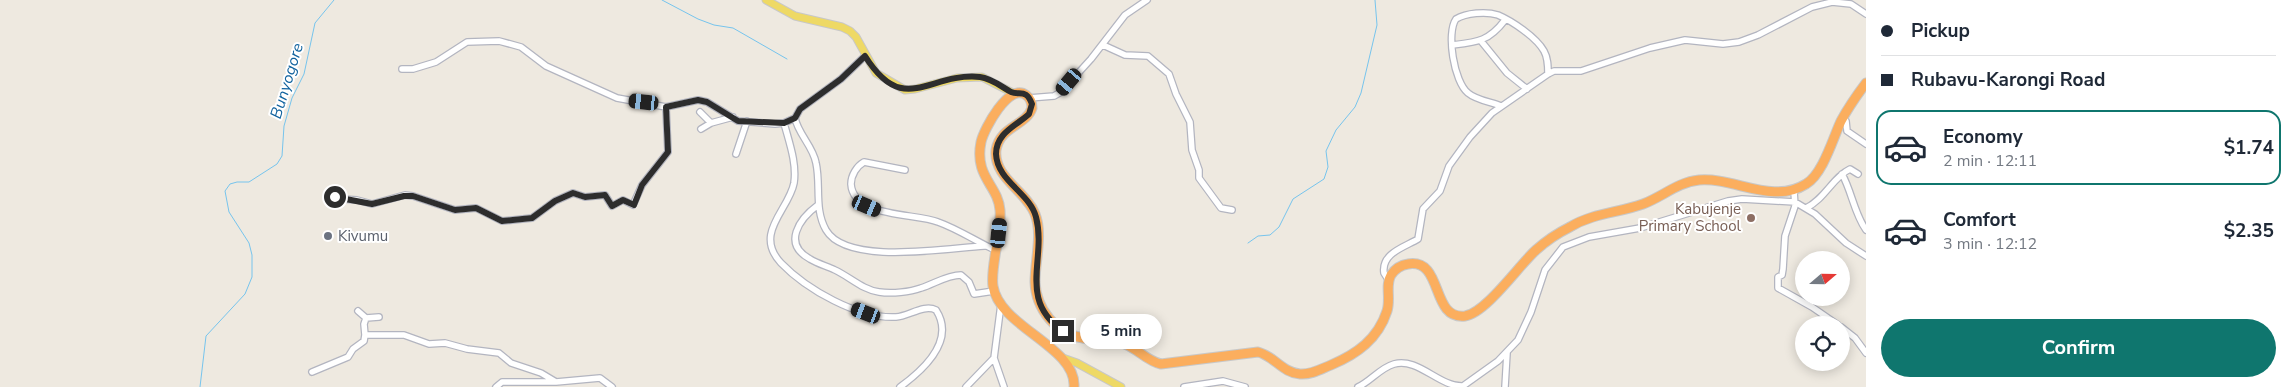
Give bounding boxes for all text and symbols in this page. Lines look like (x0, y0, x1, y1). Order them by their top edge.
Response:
text: Pickup (1911, 18, 1970, 44)
water label: Bunyogore (265, 40, 309, 122)
car (1053, 66, 1084, 98)
text: Rubavu-Karongi Road (1911, 67, 2105, 93)
car (628, 93, 659, 111)
text: Economy (1943, 124, 2023, 150)
icon: car (1883, 125, 1928, 170)
text: $1.74 (2224, 135, 2274, 161)
text: 2 min · 12:11 (1943, 150, 2037, 172)
route start (324, 186, 346, 208)
car (850, 193, 883, 219)
place label: Kabujenje Primary School (1639, 199, 1742, 236)
text: Comfort (1943, 207, 2016, 233)
icon: car (1883, 208, 1928, 253)
marker: Kabujenje Primary School (1745, 212, 1757, 224)
car (989, 217, 1008, 249)
text: $2.35 (2224, 218, 2274, 244)
place label: Kivumu (338, 226, 388, 246)
marker: Kivumu (322, 230, 334, 242)
text: 3 min · 12:12 (1943, 233, 2037, 255)
north arrow (1795, 251, 1850, 306)
map controls (1795, 251, 1850, 371)
car (849, 301, 882, 325)
callout: 5 min (1080, 314, 1163, 348)
button: locate (1795, 316, 1850, 371)
button: Confirm (1881, 319, 2276, 377)
route end (1052, 320, 1074, 342)
text: 5 min (1100, 320, 1142, 342)

